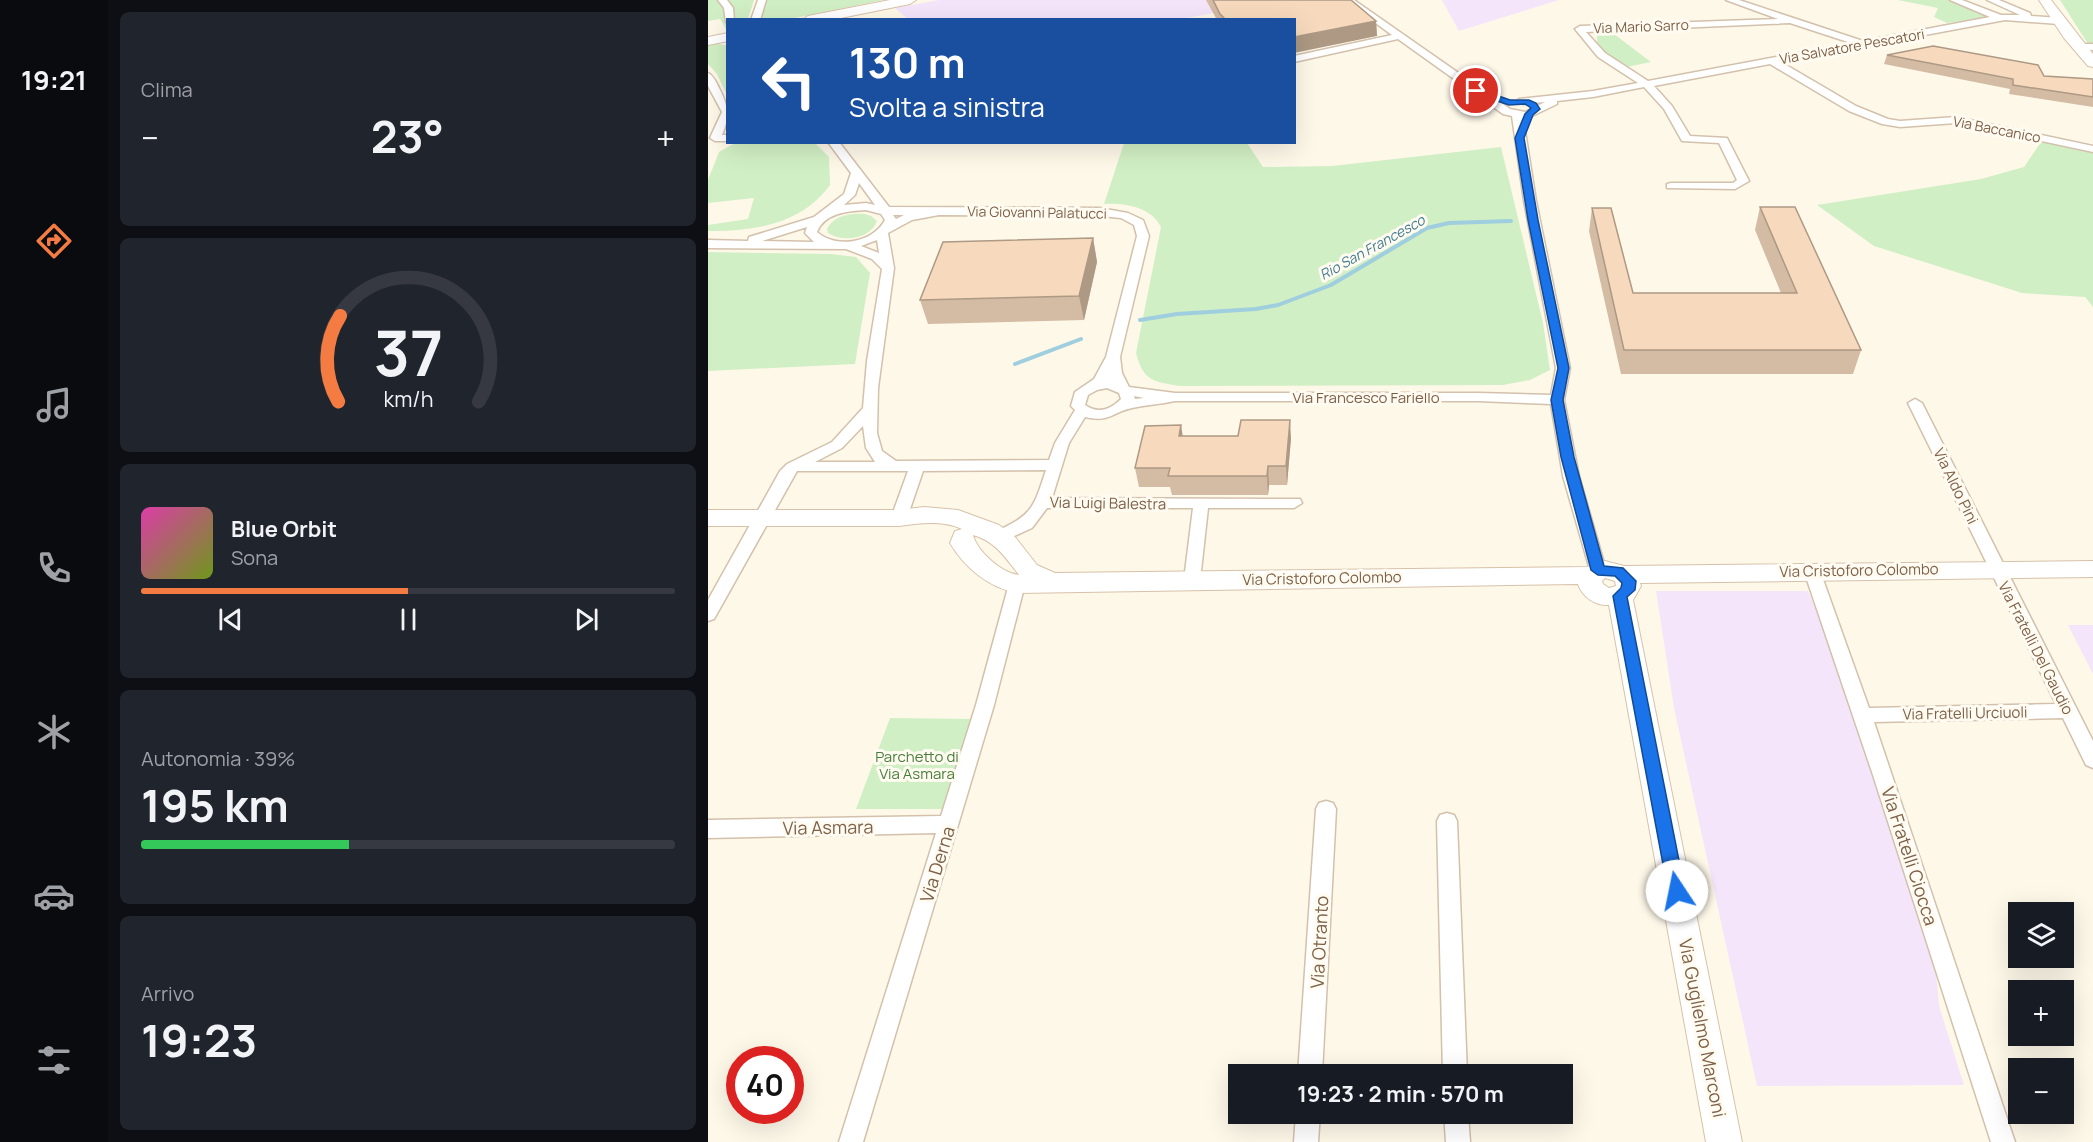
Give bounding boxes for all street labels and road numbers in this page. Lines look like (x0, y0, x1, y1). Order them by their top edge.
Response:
street label: Via Mario Sarro (1593, 15, 1689, 37)
street label: Via Salvatore Pescatori (1778, 24, 1926, 68)
street label: Via Baccanico (1952, 111, 2042, 147)
street label: Via Giovanni Palatucci (967, 201, 1107, 223)
street label: Via Francesco Fariello (1292, 387, 1440, 408)
street label: Via Aldo Pini (1929, 444, 1983, 528)
street label: Via Luigi Balestra (1050, 491, 1166, 515)
street label: Via Cristoforo Colombo (1779, 558, 1939, 582)
street label: Via Cristoforo Colombo (1242, 566, 1402, 590)
street label: Via Fratelli Del Gaudio (1993, 578, 2079, 718)
street label: Via Fratelli Urciuoli (1902, 701, 2028, 725)
street label: Via Fratelli Ciocca (1876, 784, 1944, 928)
street label: Via Asmara (783, 814, 873, 840)
street label: Via Derna (914, 823, 960, 905)
street label: Via Otranto (1305, 895, 1333, 989)
street label: Via Guglielmo Marconi (1674, 937, 1732, 1119)

